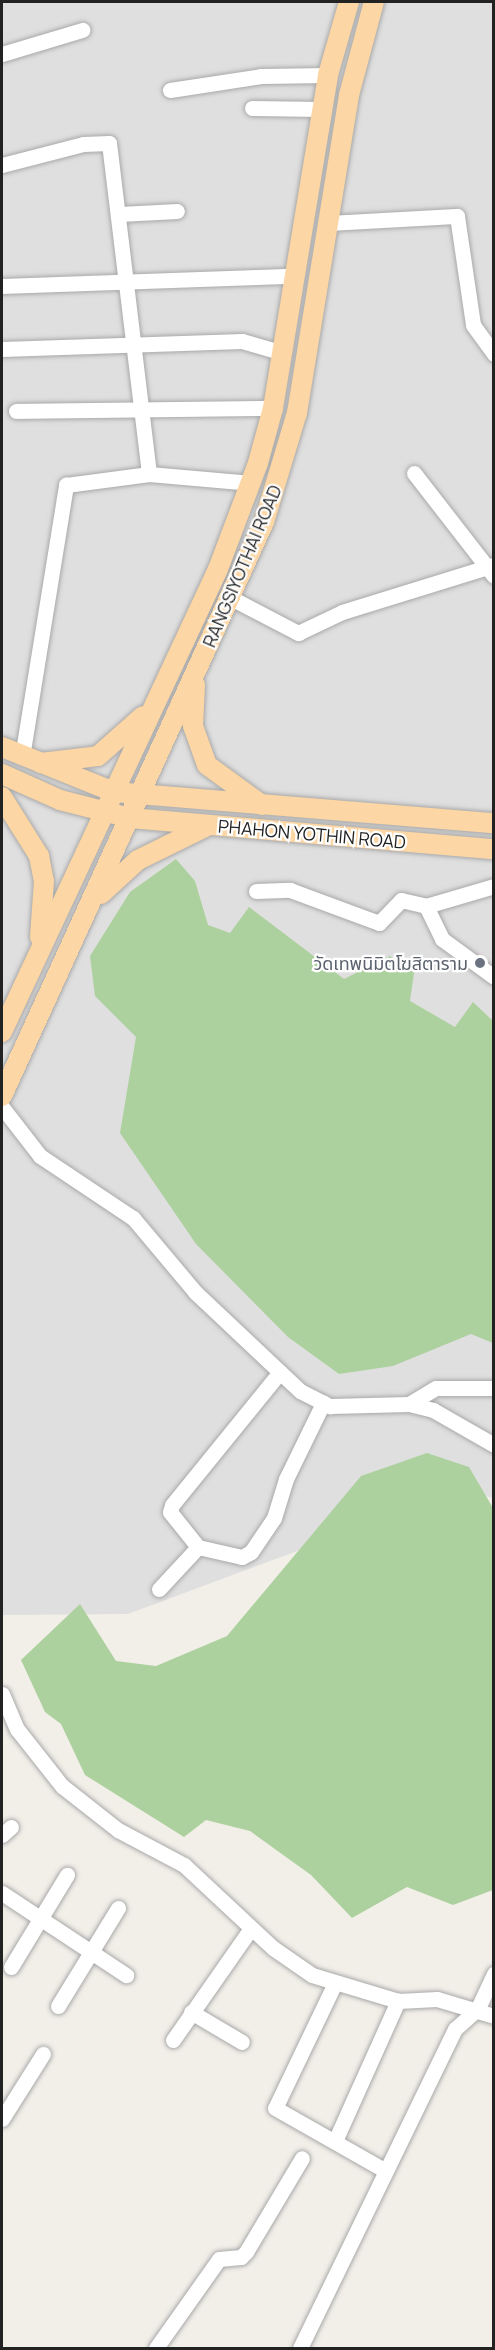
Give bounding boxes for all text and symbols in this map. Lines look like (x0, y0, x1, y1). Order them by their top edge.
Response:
street label: RANGSIYOTHAI ROAD (198, 482, 286, 650)
street label: PHAHON YOTHIN ROAD (217, 815, 407, 853)
place label: วัดเทพนิมิตโฆสิตาราม (313, 952, 468, 974)
marker: วัดเทพนิมิตโฆสิตาราม (473, 956, 487, 970)

